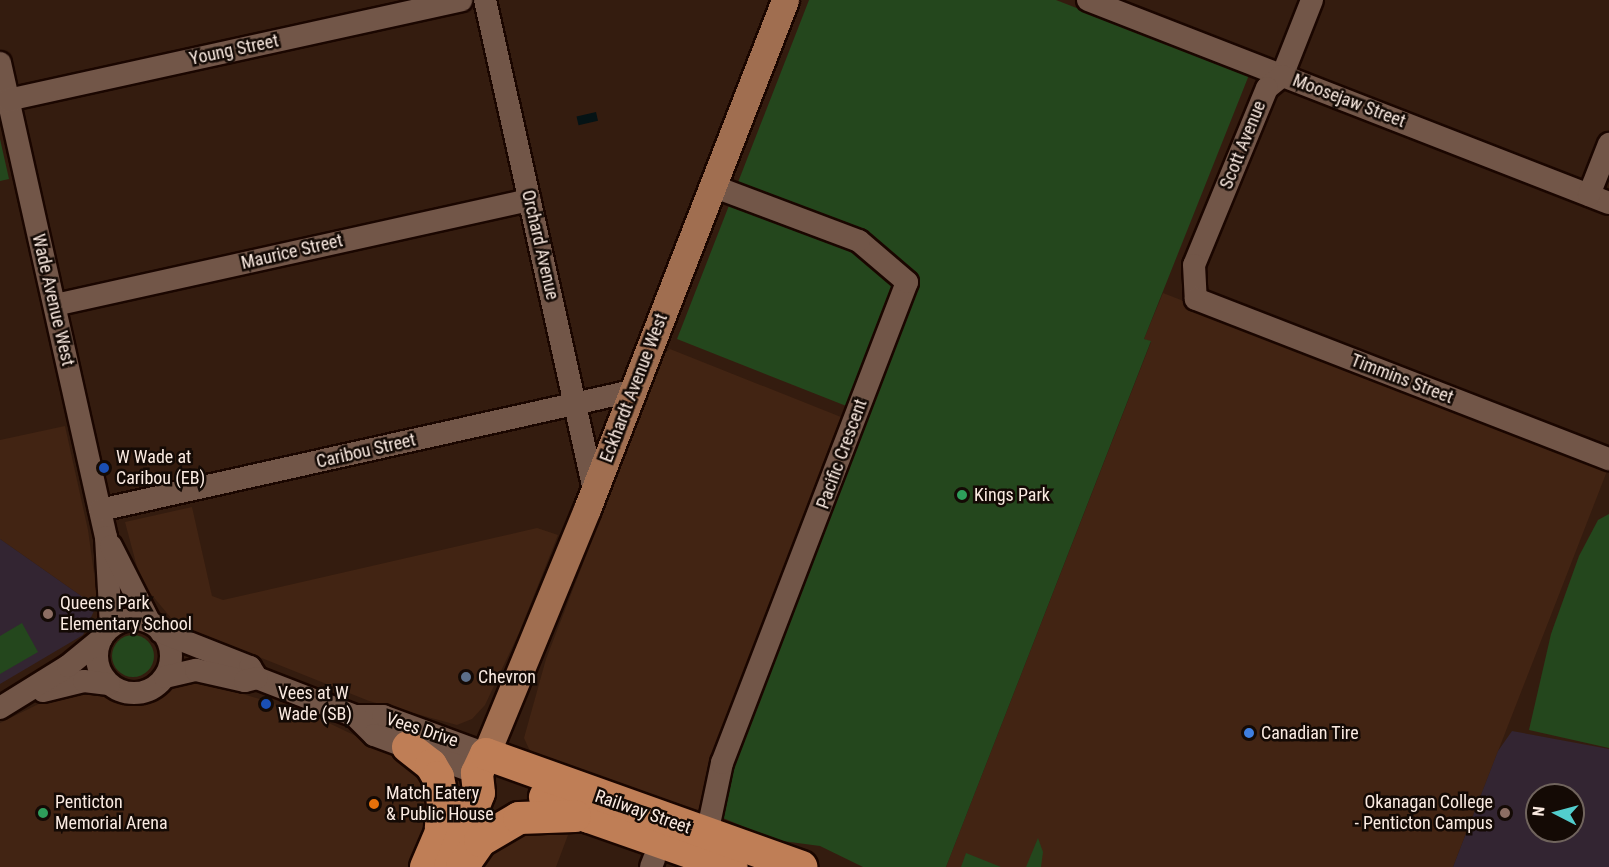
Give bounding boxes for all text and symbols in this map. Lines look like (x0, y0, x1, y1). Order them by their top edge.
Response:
street label: Young Street (187, 30, 281, 70)
street label: Moosejaw Street (1290, 70, 1408, 132)
street label: Scott Avenue (1216, 98, 1270, 192)
street label: Orchard Avenue (517, 188, 563, 302)
street label: Maurice Street (239, 230, 345, 274)
street label: Wade Avenue West (27, 232, 79, 368)
street label: Eckhardt Avenue West (596, 311, 672, 465)
street label: Timmins Street (1348, 350, 1456, 408)
street label: Pacific Crescent (812, 396, 872, 512)
street label: Caribou Street (314, 429, 418, 473)
place label: W Wade at Caribou (EB) (116, 447, 205, 490)
marker: W Wade at Caribou (EB) (97, 461, 111, 475)
place label: Kings Park (974, 484, 1050, 506)
marker: Kings Park (955, 488, 969, 502)
place label: Queens Park Elementary School (60, 593, 192, 636)
marker: Queens Park Elementary School (41, 607, 55, 621)
place label: Chevron (478, 666, 536, 688)
marker: Chevron (459, 670, 473, 684)
place label: Vees at W Wade (SB) (278, 683, 352, 726)
marker: Vees at W Wade (SB) (259, 697, 273, 711)
street label: Vees Drive (383, 708, 461, 752)
place label: Canadian Tire (1261, 722, 1359, 744)
marker: Canadian Tire (1242, 726, 1256, 740)
place label: Match Eatery & Public House (386, 783, 494, 826)
north arrow (1525, 783, 1585, 843)
street label: Railway Street (592, 785, 694, 839)
place label: Penticton Memorial Arena (55, 792, 168, 834)
place label: Okanagan College - Penticton Campus (1354, 792, 1493, 834)
marker: Match Eatery & Public House (367, 797, 381, 811)
text: N (1529, 805, 1549, 817)
marker: Penticton Memorial Arena (36, 806, 50, 820)
marker: Okanagan College - Penticton Campus (1498, 806, 1512, 820)

